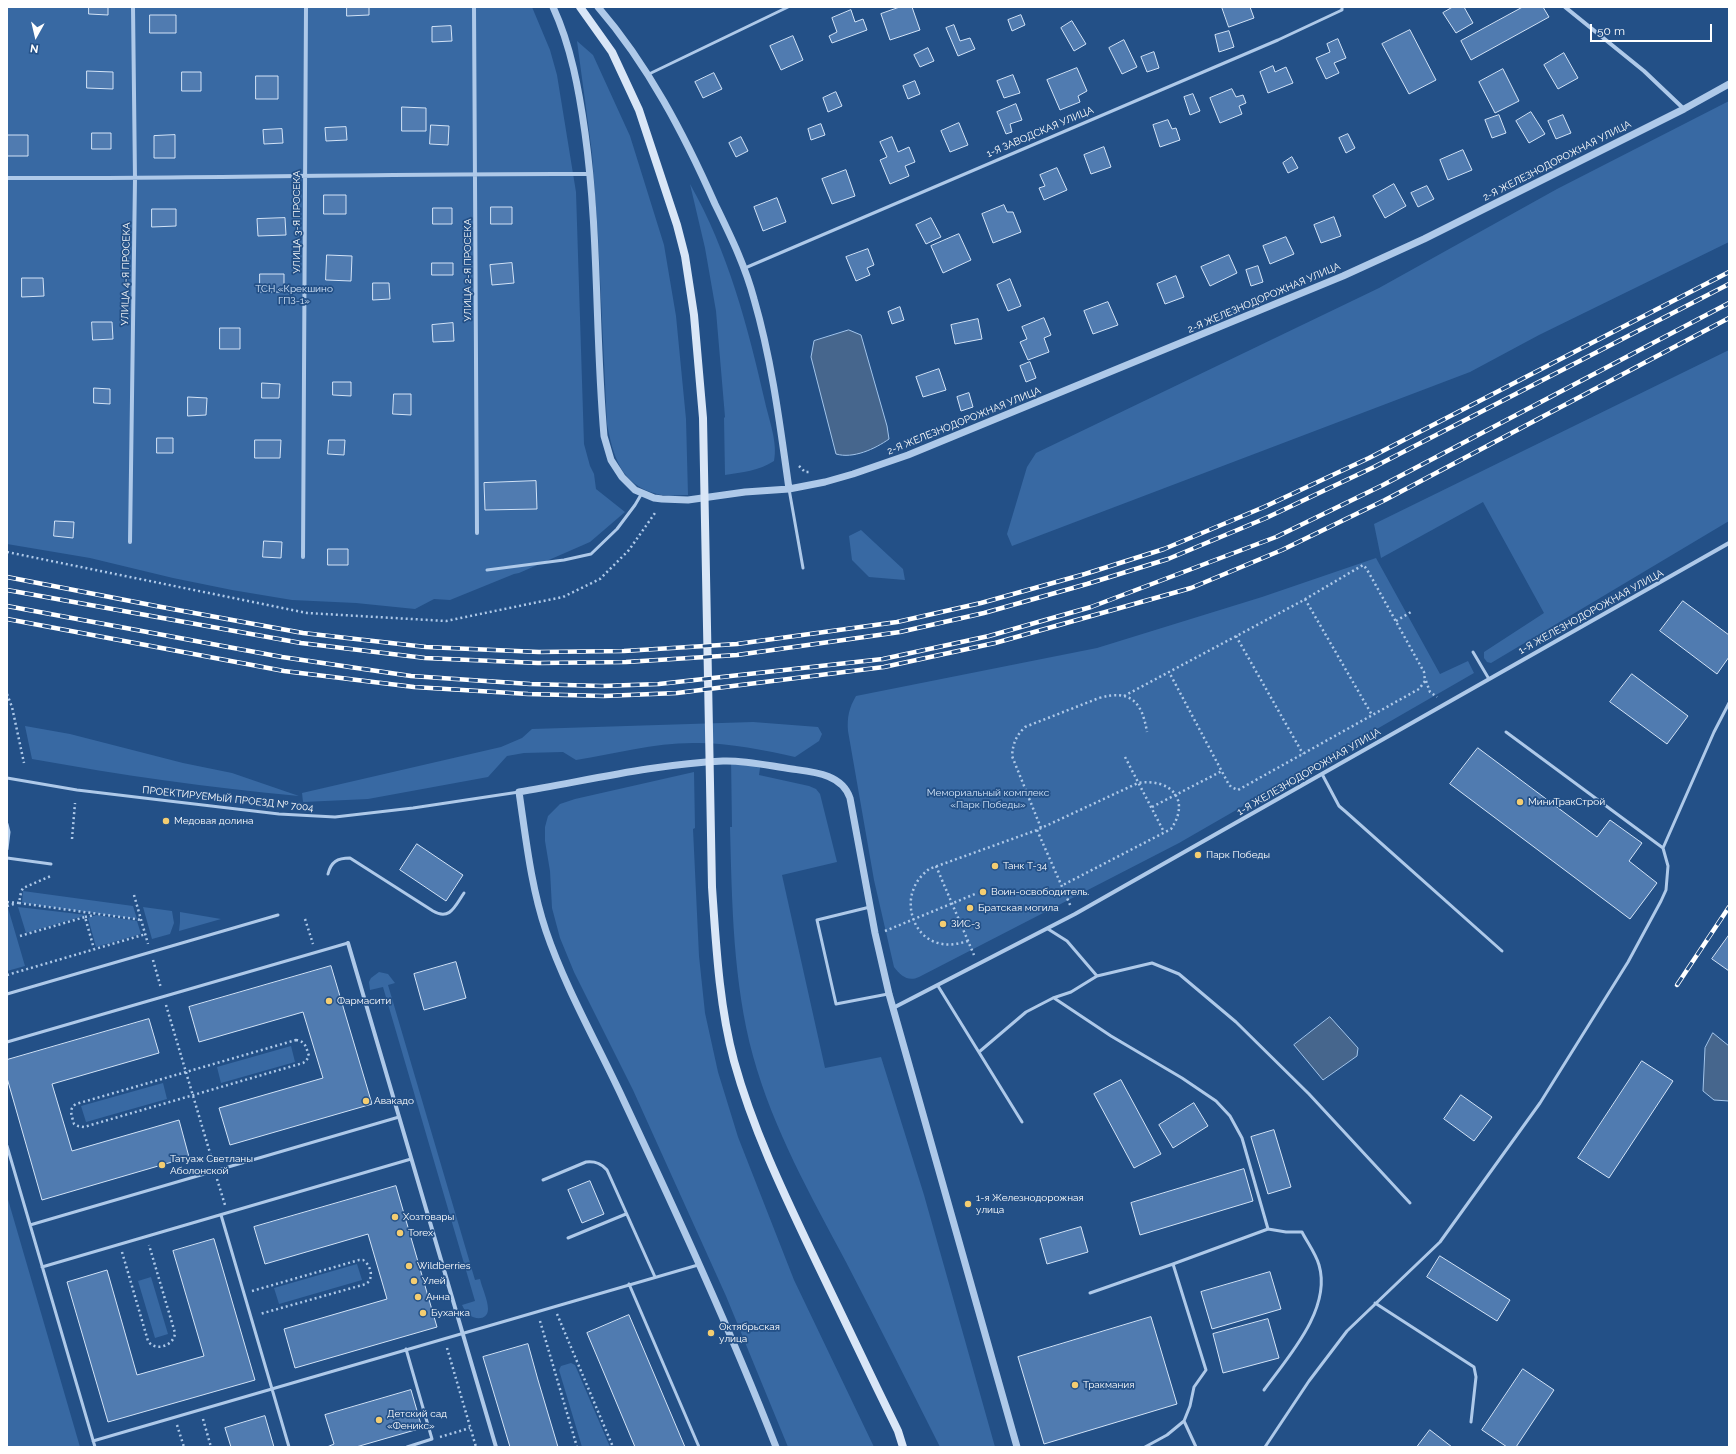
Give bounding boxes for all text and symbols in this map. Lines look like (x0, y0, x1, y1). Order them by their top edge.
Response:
north arrow (16, 16, 56, 56)
scale bar (1592, 16, 1714, 42)
text: 50 m (1597, 24, 1625, 38)
text: N (29, 41, 39, 55)
street label: 1-Я ЗАВОДСКАЯ УЛИЦА (985, 104, 1095, 160)
street label: 2-Я ЖЕЛЕЗНОДОРОЖНАЯ УЛИЦА (1481, 118, 1633, 204)
street label: УЛИЦА 3-Я ПРОСЕКА (291, 170, 303, 274)
street label: УЛИЦА 2-Я ПРОСЕКА (462, 219, 474, 321)
street label: УЛИЦА 4-Я ПРОСЕКА (119, 222, 133, 326)
street label: 2-Я ЖЕЛЕЗНОДОРОЖНАЯ УЛИЦА (1186, 260, 1342, 336)
park label: ТСН «Крекшино ГПЗ-1» (255, 283, 333, 306)
street label: 2-Я ЖЕЛЕЗНОДОРОЖНАЯ УЛИЦА (885, 385, 1043, 457)
street label: 1-Я ЖЕЛЕЗНОДОРОЖНАЯ УЛИЦА (1516, 567, 1666, 657)
street label: 1-Я ЖЕЛЕЗНОДОРОЖНАЯ УЛИЦА (1235, 726, 1383, 818)
street label: ПРОЕКТИРУЕМЫЙ ПРОЕЗД № 7004 (142, 784, 314, 814)
park label: Мемориальный комплекс «Парк Победы» (927, 787, 1049, 810)
place label: МиниТракСтрой (1528, 796, 1605, 808)
marker: МиниТракСтрой (1515, 797, 1525, 807)
place label: Медовая долина (174, 815, 253, 827)
marker: Медовая долина (161, 816, 171, 826)
place label: Парк Победы (1206, 849, 1270, 861)
marker: Парк Победы (1193, 850, 1203, 860)
place label: Танк Т-34 (1003, 860, 1047, 872)
marker: Танк Т-34 (990, 861, 1000, 871)
place label: Воин-освободитель. (991, 886, 1089, 898)
marker: Воин-освободитель. (978, 887, 988, 897)
place label: Братская могила (978, 902, 1059, 914)
marker: Братская могила (965, 903, 975, 913)
place label: ЗИС-3 (951, 918, 980, 930)
marker: ЗИС-3 (938, 919, 948, 929)
place label: Фармасити (337, 995, 391, 1007)
marker: Фармасити (324, 996, 334, 1006)
place label: Авакадо (374, 1095, 414, 1107)
marker: Авакадо (361, 1096, 371, 1106)
place label: Татуаж Светланы Аболонской (170, 1153, 253, 1176)
marker: Татуаж Светланы Аболонской (157, 1160, 167, 1170)
place label: 1-я Железнодорожная улица (976, 1192, 1084, 1216)
marker: 1-я Железнодорожная улица (963, 1199, 973, 1209)
place label: Хозтовары (403, 1211, 454, 1223)
marker: Хозтовары (390, 1212, 400, 1222)
place label: Torex (408, 1227, 433, 1239)
marker: Torex (395, 1228, 405, 1238)
place label: Wildberries (417, 1260, 471, 1272)
marker: Wildberries (404, 1261, 414, 1271)
place label: Улей (422, 1275, 446, 1287)
marker: Улей (409, 1276, 419, 1286)
place label: Анна (426, 1291, 450, 1303)
marker: Анна (413, 1292, 423, 1302)
place label: Буханка (431, 1307, 470, 1319)
marker: Буханка (418, 1308, 428, 1318)
place label: Октябрьская улица (719, 1321, 780, 1344)
marker: Октябрьская улица (706, 1328, 716, 1338)
place label: Тракмания (1083, 1379, 1134, 1391)
marker: Тракмания (1070, 1380, 1080, 1390)
place label: Детский сад «Феникс» (387, 1408, 447, 1432)
marker: Детский сад «Феникс» (374, 1415, 384, 1425)

